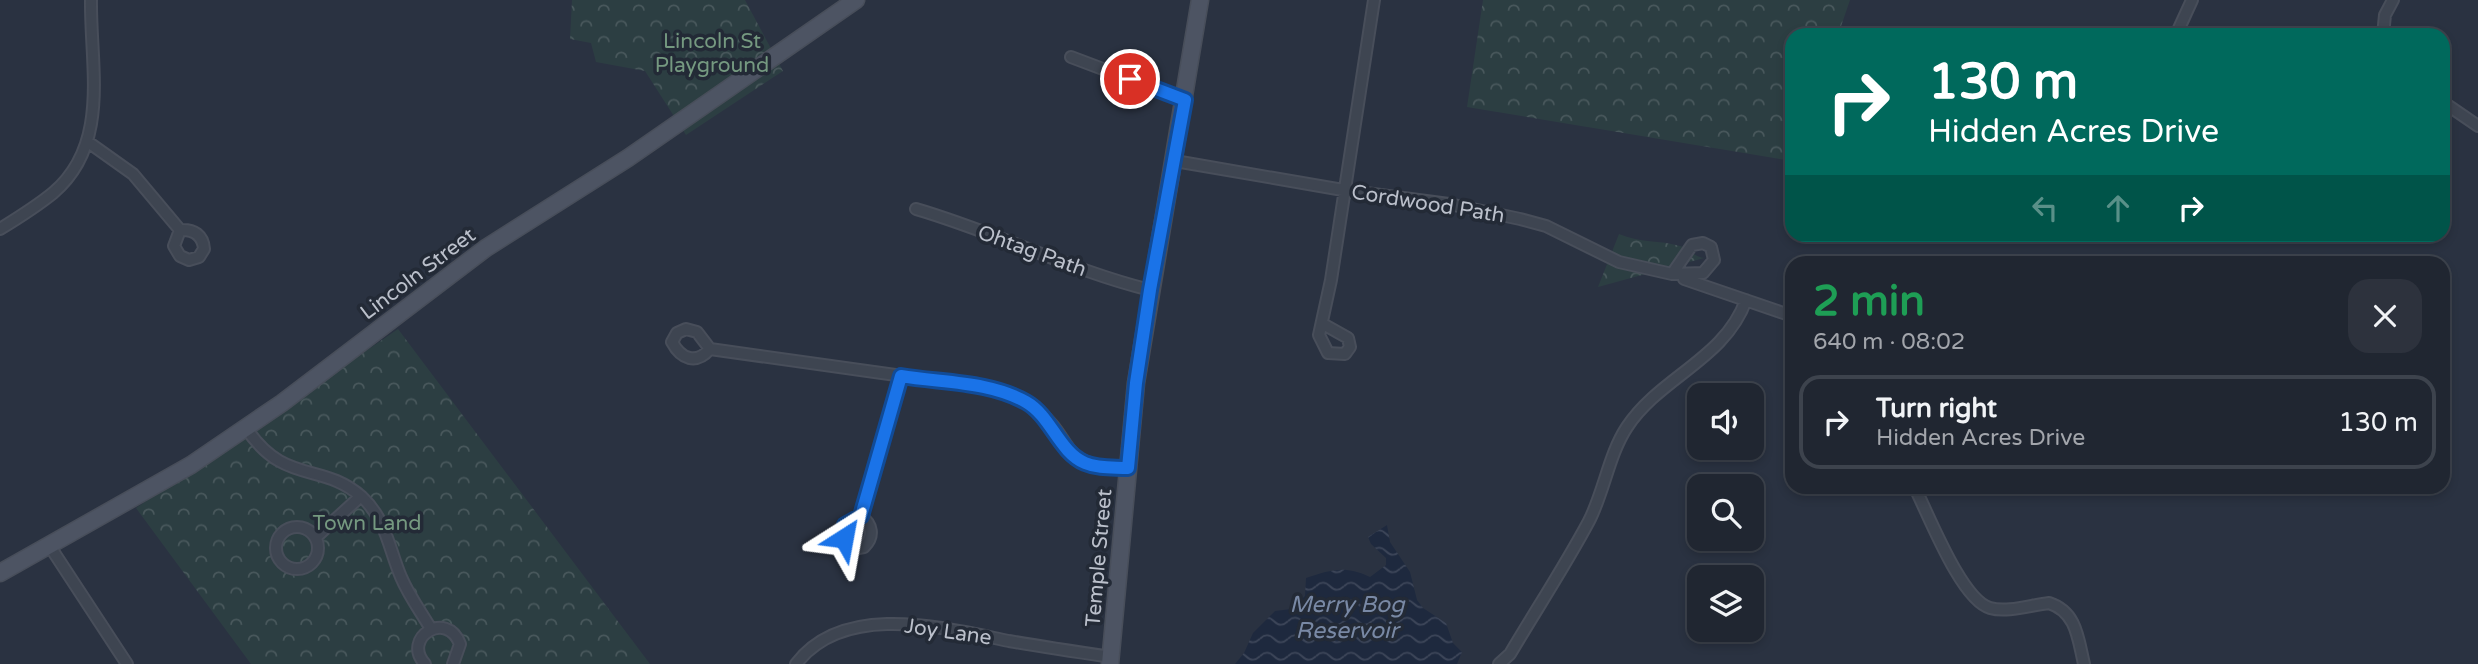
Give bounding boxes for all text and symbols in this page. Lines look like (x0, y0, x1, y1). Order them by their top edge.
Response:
park label: Lincoln St Playground (655, 29, 769, 78)
pin (1100, 49, 1160, 109)
text: 130 m (1928, 53, 2078, 112)
icon: right (1813, 56, 1904, 147)
icon: arrive (1111, 60, 1149, 98)
text: Hidden Acres Drive (1928, 113, 2219, 151)
street label: Cordwood Path (1350, 180, 1506, 228)
icon: left (2026, 189, 2064, 227)
icon: ahead (2099, 189, 2137, 227)
icon: right (2172, 189, 2210, 227)
street label: Ohtag Path (974, 220, 1090, 282)
street label: Lincoln Street (356, 223, 480, 325)
text: 2 min (1813, 276, 1925, 327)
button: close (2348, 279, 2422, 353)
text: 640 m · 08:02 (1813, 328, 1965, 356)
map controls (1687, 383, 1764, 642)
button: sound (1687, 383, 1764, 460)
text: Turn right (1876, 393, 1997, 424)
icon: right (1817, 403, 1855, 441)
text: 130 m (2338, 407, 2418, 438)
text: Hidden Acres Drive (1876, 424, 2085, 452)
button: search (1687, 474, 1764, 551)
street label: Temple Street (1081, 488, 1117, 628)
position arrow (807, 501, 881, 575)
park label: Town Land (313, 511, 421, 536)
button: layers (1687, 565, 1764, 642)
water label: Merry Bog Reservoir (1289, 591, 1406, 645)
street label: Joy Lane (903, 614, 993, 650)

